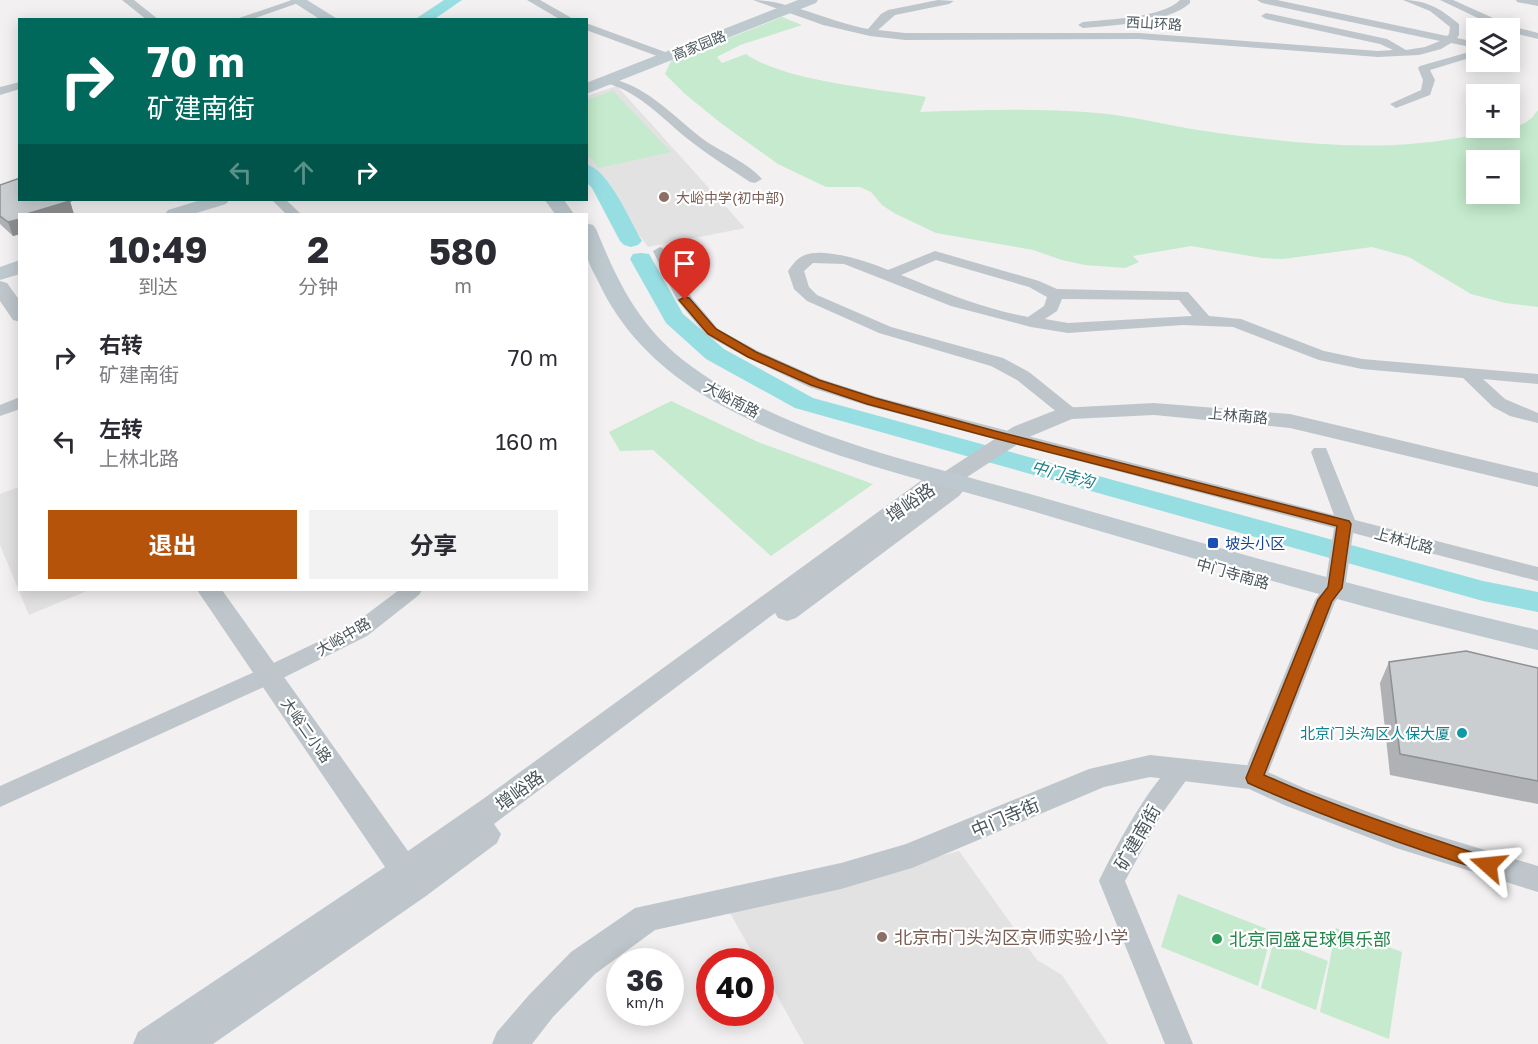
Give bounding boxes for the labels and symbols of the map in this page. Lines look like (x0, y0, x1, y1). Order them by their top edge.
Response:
street label: 西山环路 (1126, 13, 1182, 33)
street label: 高家园路 (670, 27, 728, 63)
place label: 大峪中学(初中部) (676, 189, 785, 206)
marker: 大峪中学(初中部) (657, 190, 671, 204)
pin (659, 238, 710, 300)
street label: 大峪南路 (701, 377, 763, 421)
street label: 上林南路 (1207, 403, 1269, 427)
water label: 中门寺沟 (1029, 456, 1098, 492)
street label: 增峪路 (881, 478, 939, 526)
street label: 上林北路 (1373, 524, 1435, 556)
place label: 坡头小区 (1225, 534, 1285, 552)
marker: 坡头小区 (1206, 536, 1220, 550)
street label: 中门寺南路 (1194, 554, 1272, 592)
street label: 大峪中路 (313, 613, 373, 659)
street label: 大峪二小路 (278, 694, 336, 766)
place label: 北京门头沟区人保大厦 (1300, 724, 1450, 742)
marker: 北京门头沟区人保大厦 (1455, 726, 1469, 740)
street label: 增峪路 (491, 765, 547, 815)
street label: 中门寺街 (968, 793, 1042, 841)
street label: 矿建南街 (1109, 800, 1165, 874)
position arrow (1456, 833, 1520, 897)
place label: 北京市门头沟区京师实验小学 (894, 926, 1128, 948)
place label: 北京同盛足球俱乐部 (1229, 928, 1391, 950)
marker: 北京市门头沟区京师实验小学 (875, 930, 889, 944)
marker: 北京同盛足球俱乐部 (1210, 932, 1224, 946)
speed limit sign: 40 (696, 948, 774, 1026)

